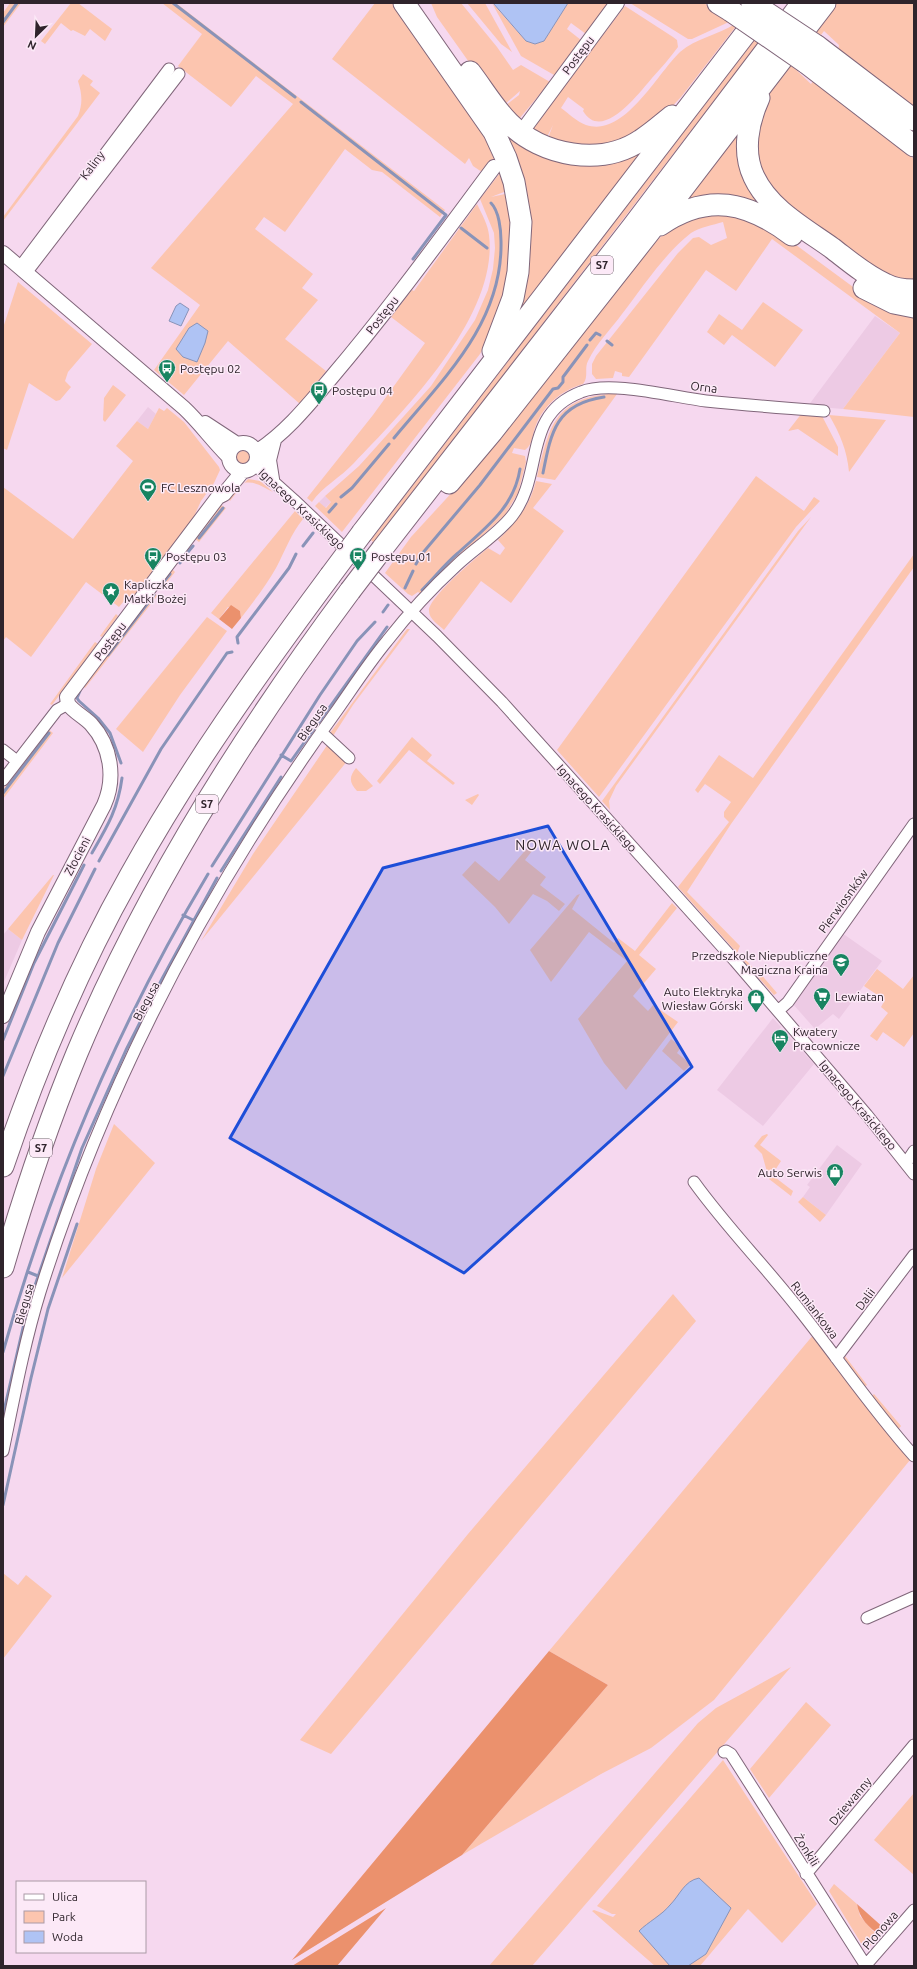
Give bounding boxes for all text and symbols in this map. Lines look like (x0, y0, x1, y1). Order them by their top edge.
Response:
north arrow (16, 16, 56, 56)
street label: Postępu (559, 33, 597, 77)
text: N (26, 38, 38, 52)
street label: Kaliny (77, 148, 107, 182)
road number: S7 (591, 256, 613, 274)
street label: Postępu (363, 293, 401, 337)
bus stop icon: Postępu 02 (157, 358, 177, 383)
place label: Postępu 02 (180, 362, 241, 375)
street label: Orna (690, 379, 718, 395)
bus stop icon: Postępu 04 (309, 380, 329, 405)
place label: Postępu 04 (332, 384, 393, 397)
street label: Ignacego Krasickiego (256, 466, 348, 552)
sports icon: FC Lesznowola (138, 477, 158, 502)
place label: FC Lesznowola (161, 481, 240, 494)
bus stop icon: Postępu 03 (143, 546, 163, 571)
bus stop icon: Postępu 01 (348, 546, 368, 571)
place label: Postępu 03 (166, 550, 227, 563)
place label: Postępu 01 (371, 550, 432, 563)
place label: Kapliczka Matki Bożej (124, 578, 187, 605)
place icon: Kapliczka Matki Bożej (101, 581, 121, 606)
street label: Postępu (91, 619, 129, 663)
street label: Biegusa (295, 701, 329, 743)
street label: Ignacego Krasickiego (554, 762, 640, 854)
road number: S7 (196, 795, 218, 813)
street label: Złocieni (61, 834, 93, 878)
district label: NOWA WOLA (515, 837, 611, 853)
street label: Pierwiosnków (816, 866, 871, 935)
place label: Przedszkole Niepubliczne Magiczna Kraina (691, 949, 828, 976)
school or university icon: Przedszkole Niepubliczne Magiczna Kraina (831, 952, 851, 977)
street label: Biegusa (130, 979, 162, 1023)
place label: Auto Elektryka Wiesław Górski (662, 985, 743, 1012)
supermarket icon: Lewiatan (812, 986, 832, 1011)
shop icon: Auto Elektryka Wiesław Górski (746, 988, 766, 1013)
place label: Lewiatan (835, 990, 884, 1003)
place label: Kwatery Pracownicze (793, 1025, 860, 1052)
hotel icon: Kwatery Pracownicze (770, 1028, 790, 1053)
street label: Ignacego Krasickiego (817, 1058, 899, 1152)
road number: S7 (30, 1139, 52, 1157)
shop icon: Auto Serwis (825, 1162, 845, 1187)
place label: Auto Serwis (758, 1166, 822, 1179)
street label: Rumiankowa (789, 1279, 841, 1341)
street label: Biegusa (12, 1282, 36, 1326)
street label: Dalii (853, 1286, 877, 1312)
street label: Dziewanny (826, 1774, 874, 1828)
street label: Żonkili (792, 1831, 822, 1869)
legend (16, 1881, 146, 1953)
text: Ulica (52, 1890, 78, 1903)
street label: Plonowa (860, 1908, 900, 1952)
text: Park (52, 1910, 76, 1923)
text: Woda (52, 1930, 83, 1943)

